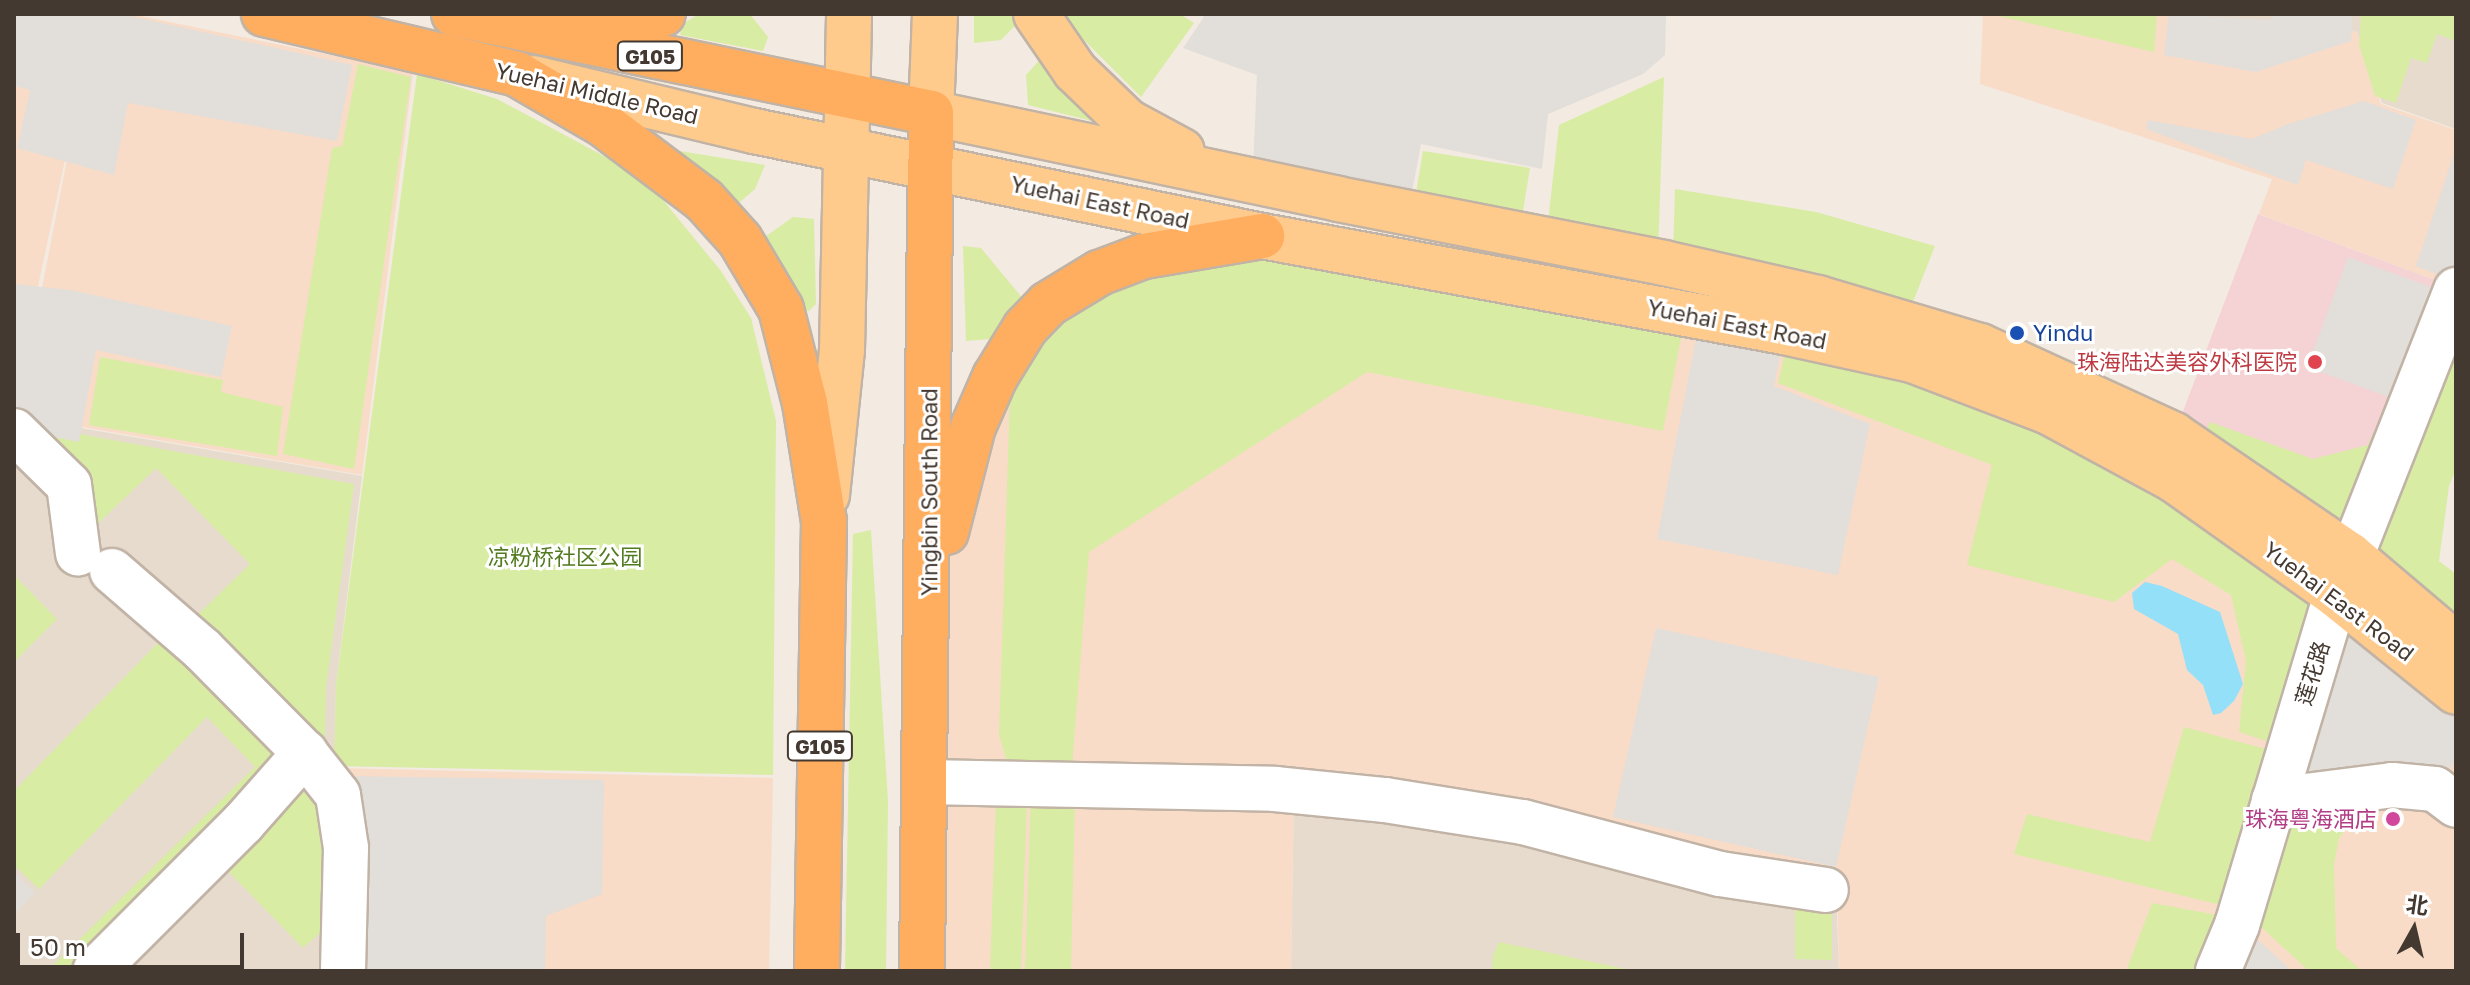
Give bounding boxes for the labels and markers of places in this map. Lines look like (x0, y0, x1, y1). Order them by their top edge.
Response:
place label: Yindu (2033, 320, 2093, 346)
marker: Yindu (2008, 324, 2026, 342)
place label: 珠海陆达美容外科医院 (2077, 349, 2297, 375)
marker: 珠海陆达美容外科医院 (2304, 351, 2326, 373)
place label: 珠海粤海酒店 (2245, 806, 2377, 832)
marker: 珠海粤海酒店 (2384, 810, 2402, 828)

